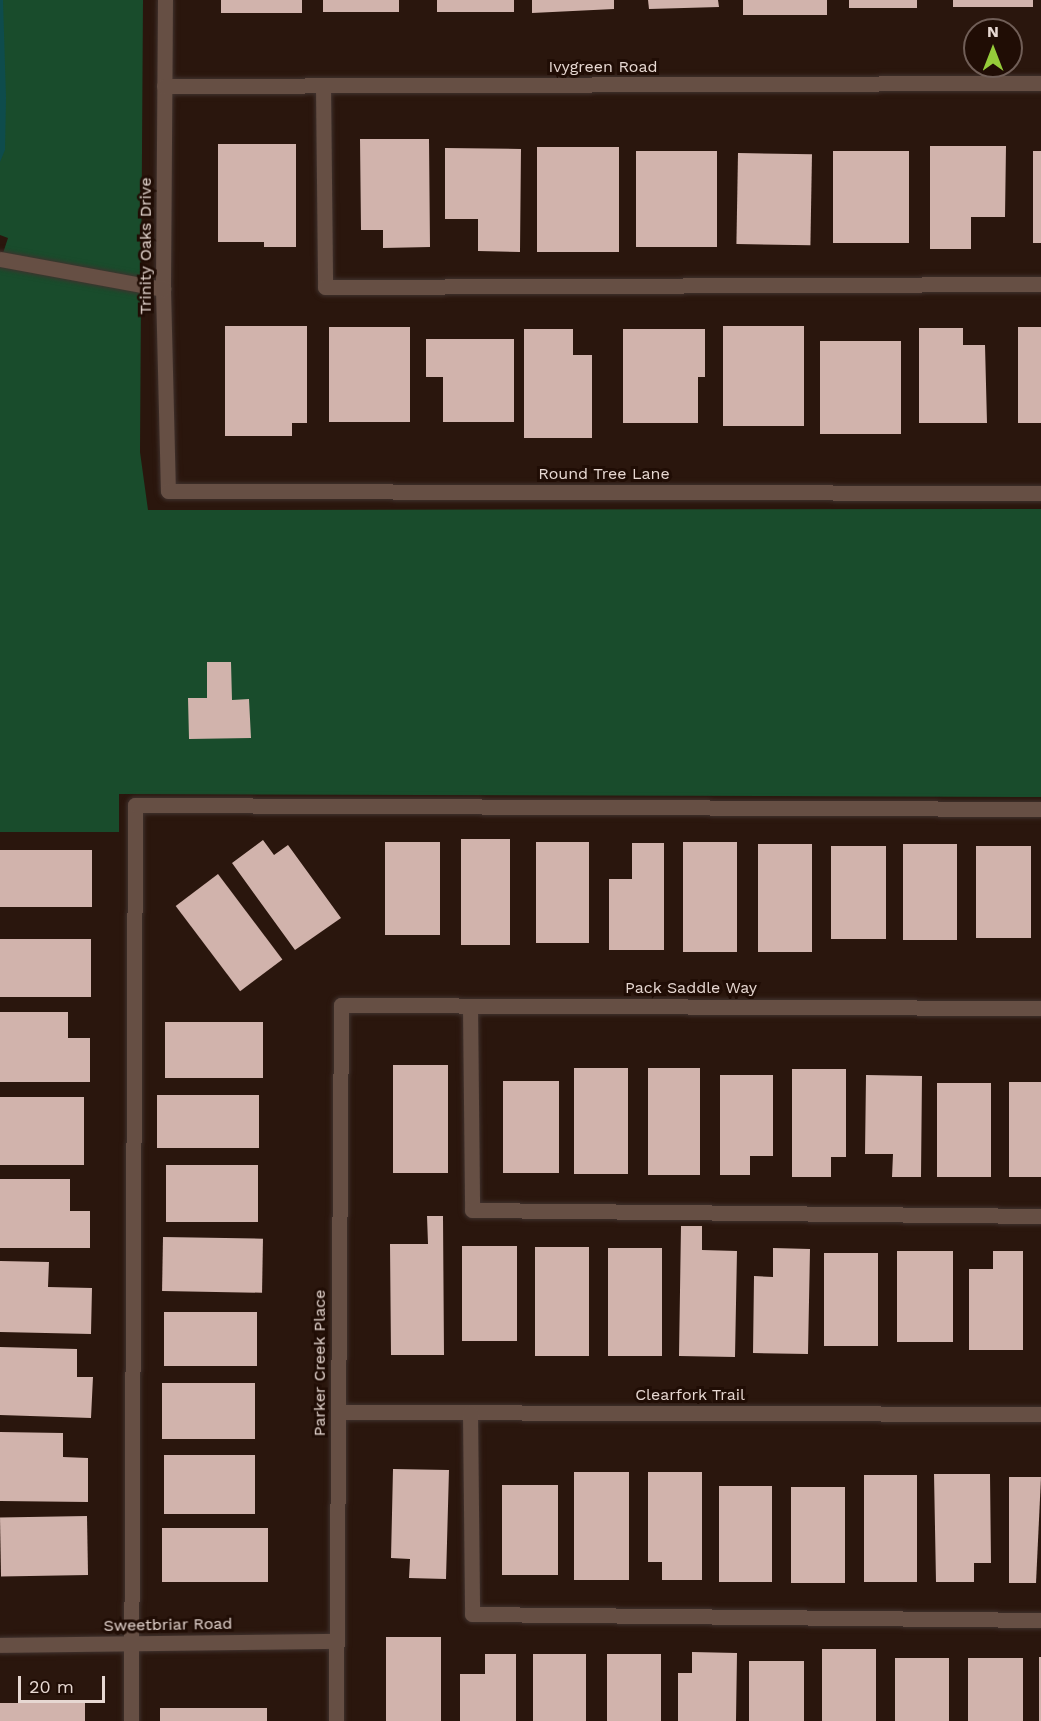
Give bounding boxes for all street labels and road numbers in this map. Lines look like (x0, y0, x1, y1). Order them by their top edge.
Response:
street label: Ivygreen Road (549, 57, 657, 77)
street label: Trinity Oaks Drive (136, 177, 156, 315)
street label: Round Tree Lane (538, 464, 670, 484)
street label: Pack Saddle Way (625, 978, 757, 998)
street label: Parker Creek Place (310, 1289, 330, 1437)
street label: Clearfork Trail (635, 1385, 745, 1405)
street label: Sweetbriar Road (103, 1614, 233, 1636)

